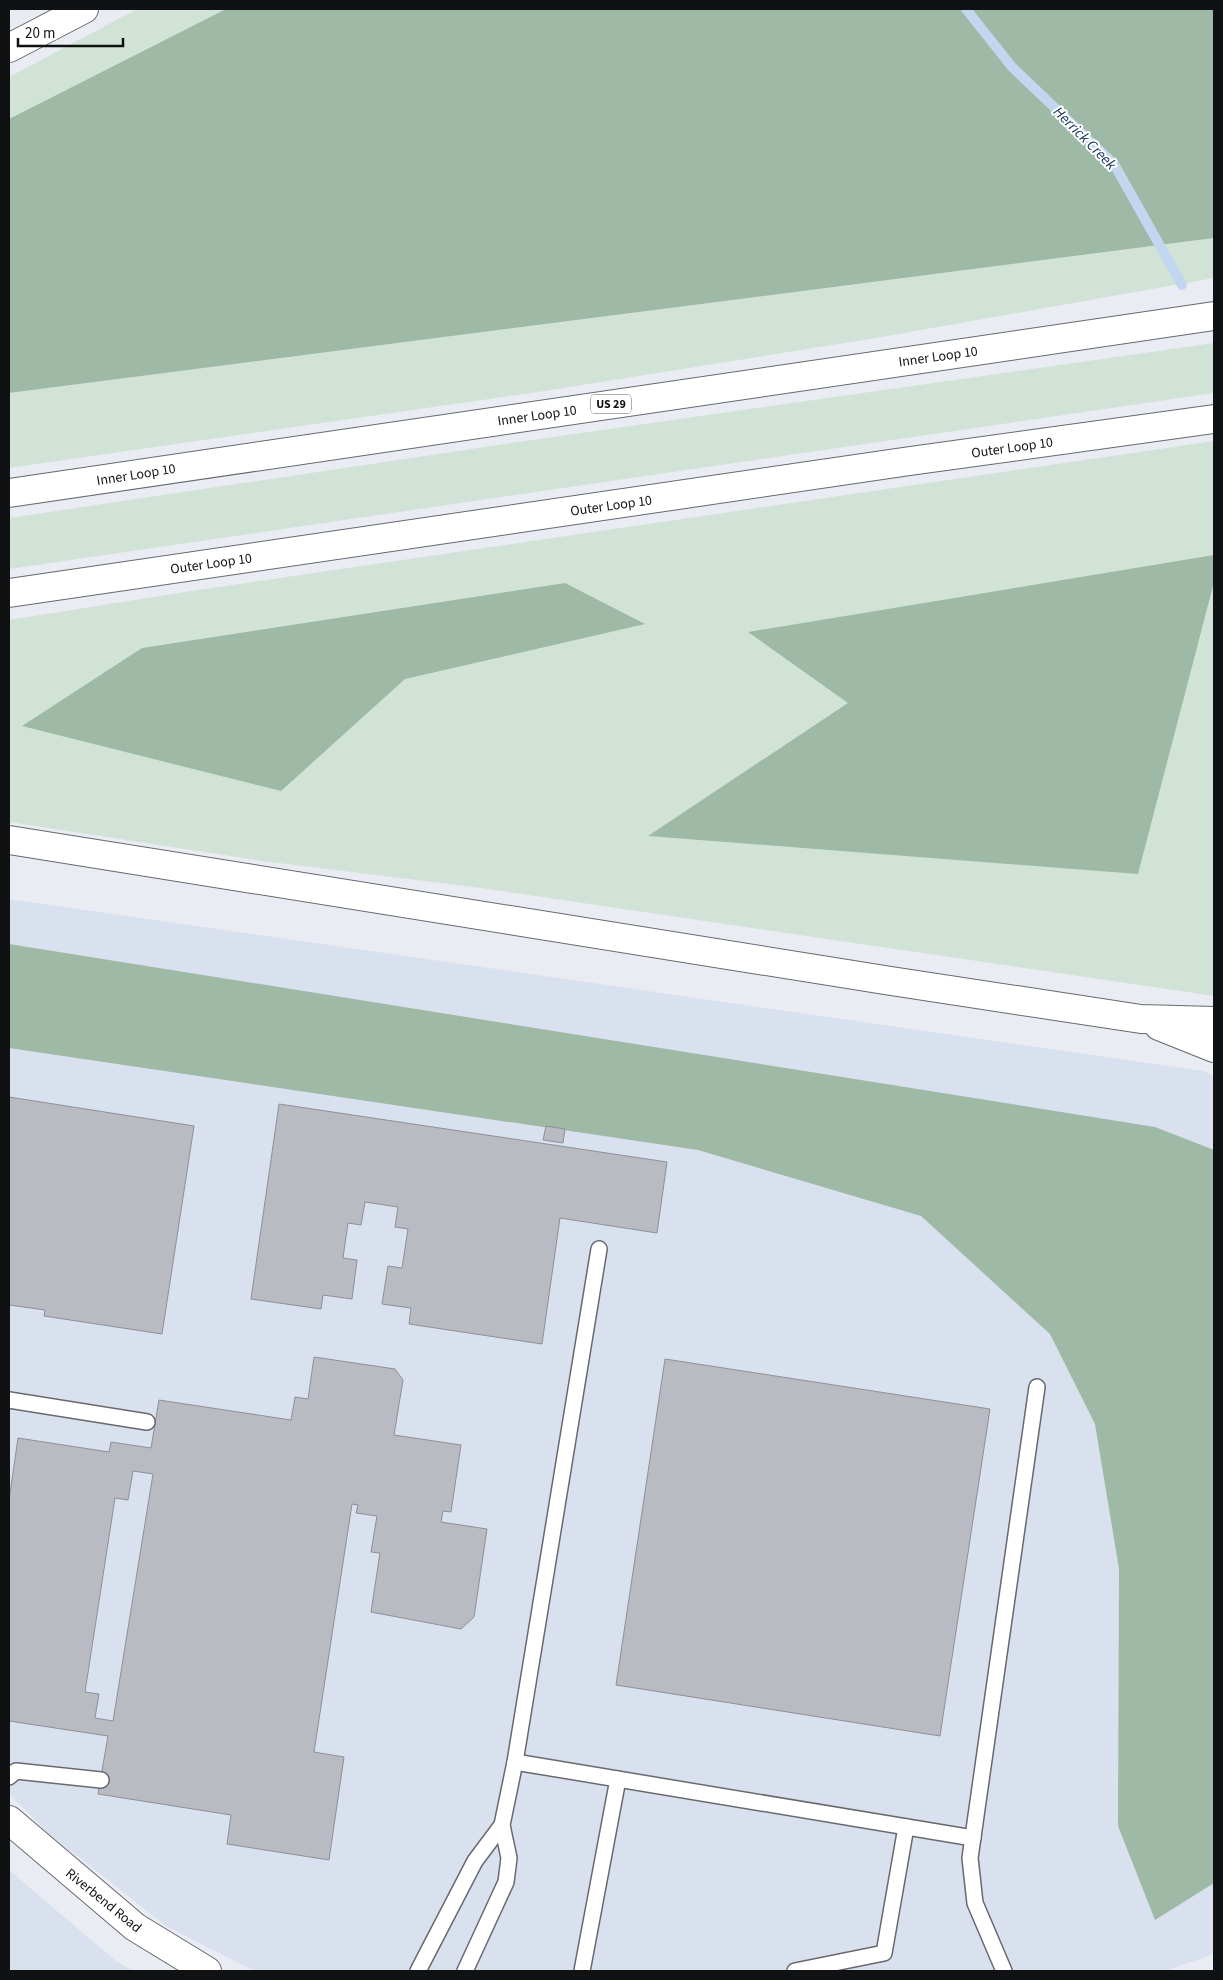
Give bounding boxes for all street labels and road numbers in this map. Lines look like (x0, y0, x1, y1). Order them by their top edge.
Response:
street label: Inner Loop 10 (897, 342, 979, 372)
road number: US 29 (591, 394, 631, 414)
street label: Inner Loop 10 (496, 401, 578, 431)
street label: Outer Loop 10 (970, 432, 1054, 464)
street label: Inner Loop 10 (95, 459, 177, 491)
street label: Outer Loop 10 (569, 490, 653, 522)
street label: Outer Loop 10 (169, 548, 253, 580)
street label: Riverbend Road (61, 1864, 146, 1938)

